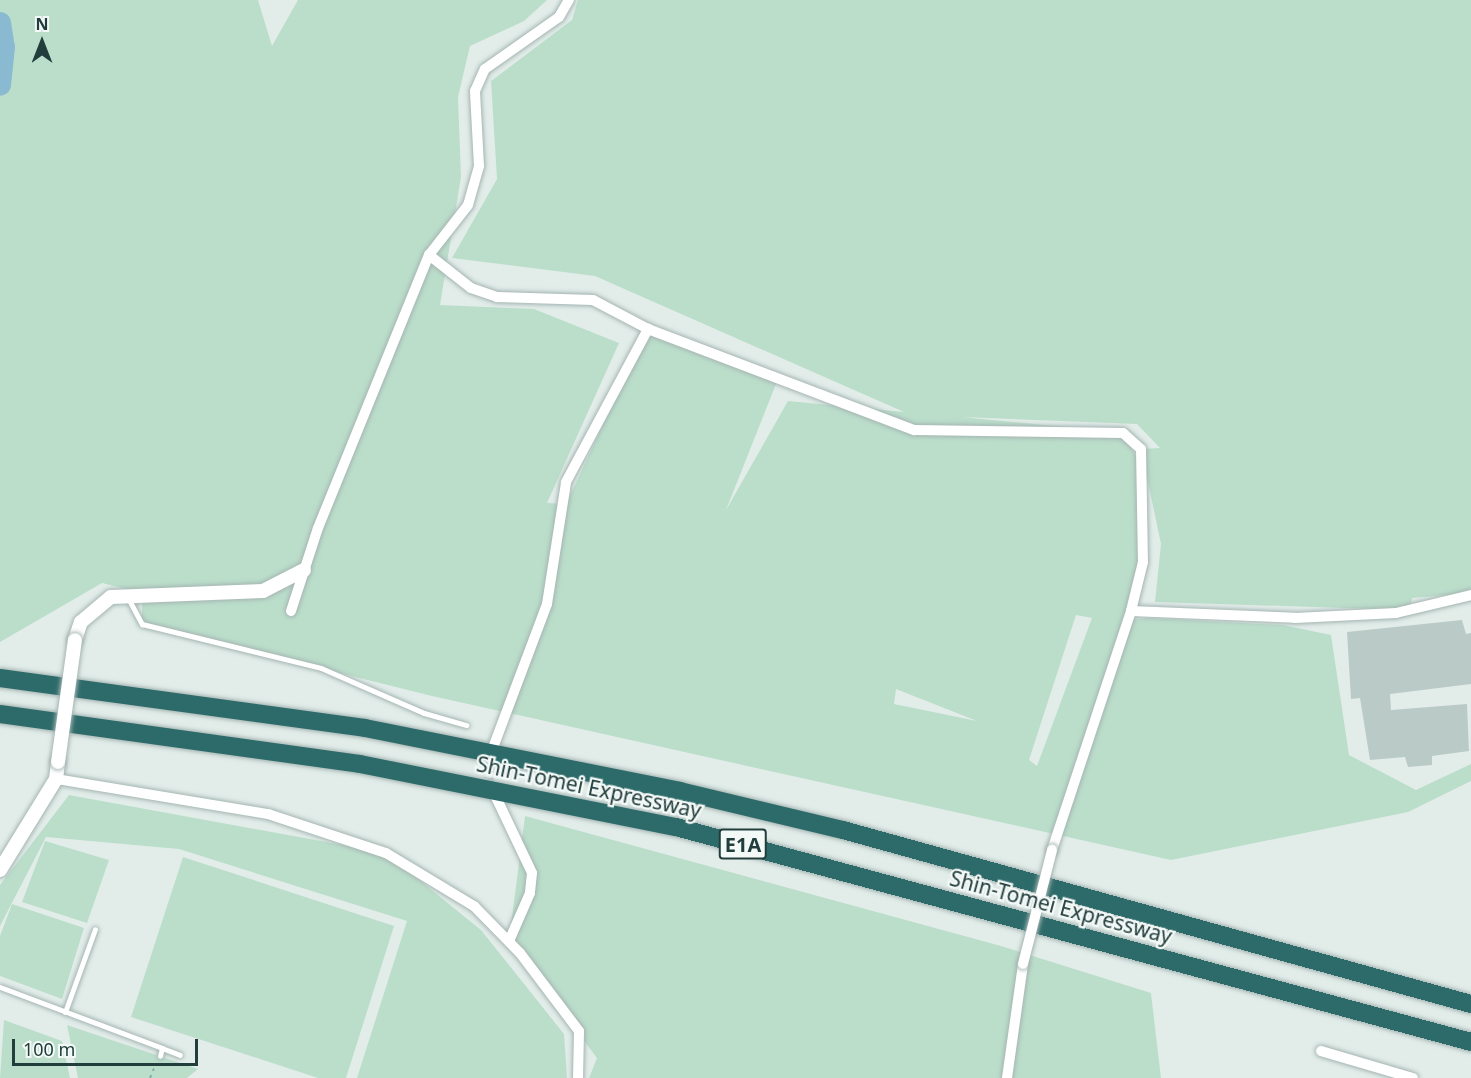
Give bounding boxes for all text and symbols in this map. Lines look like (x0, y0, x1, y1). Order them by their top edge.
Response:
north arrow (12, 12, 72, 72)
text: N (35, 13, 49, 35)
street label: Shin-Tomei Expressway (474, 751, 704, 823)
road number: E1A (718, 827, 768, 861)
street label: Shin-Tomei Expressway (947, 865, 1175, 949)
scale bar (15, 1027, 201, 1065)
text: 100 m (23, 1037, 75, 1061)

